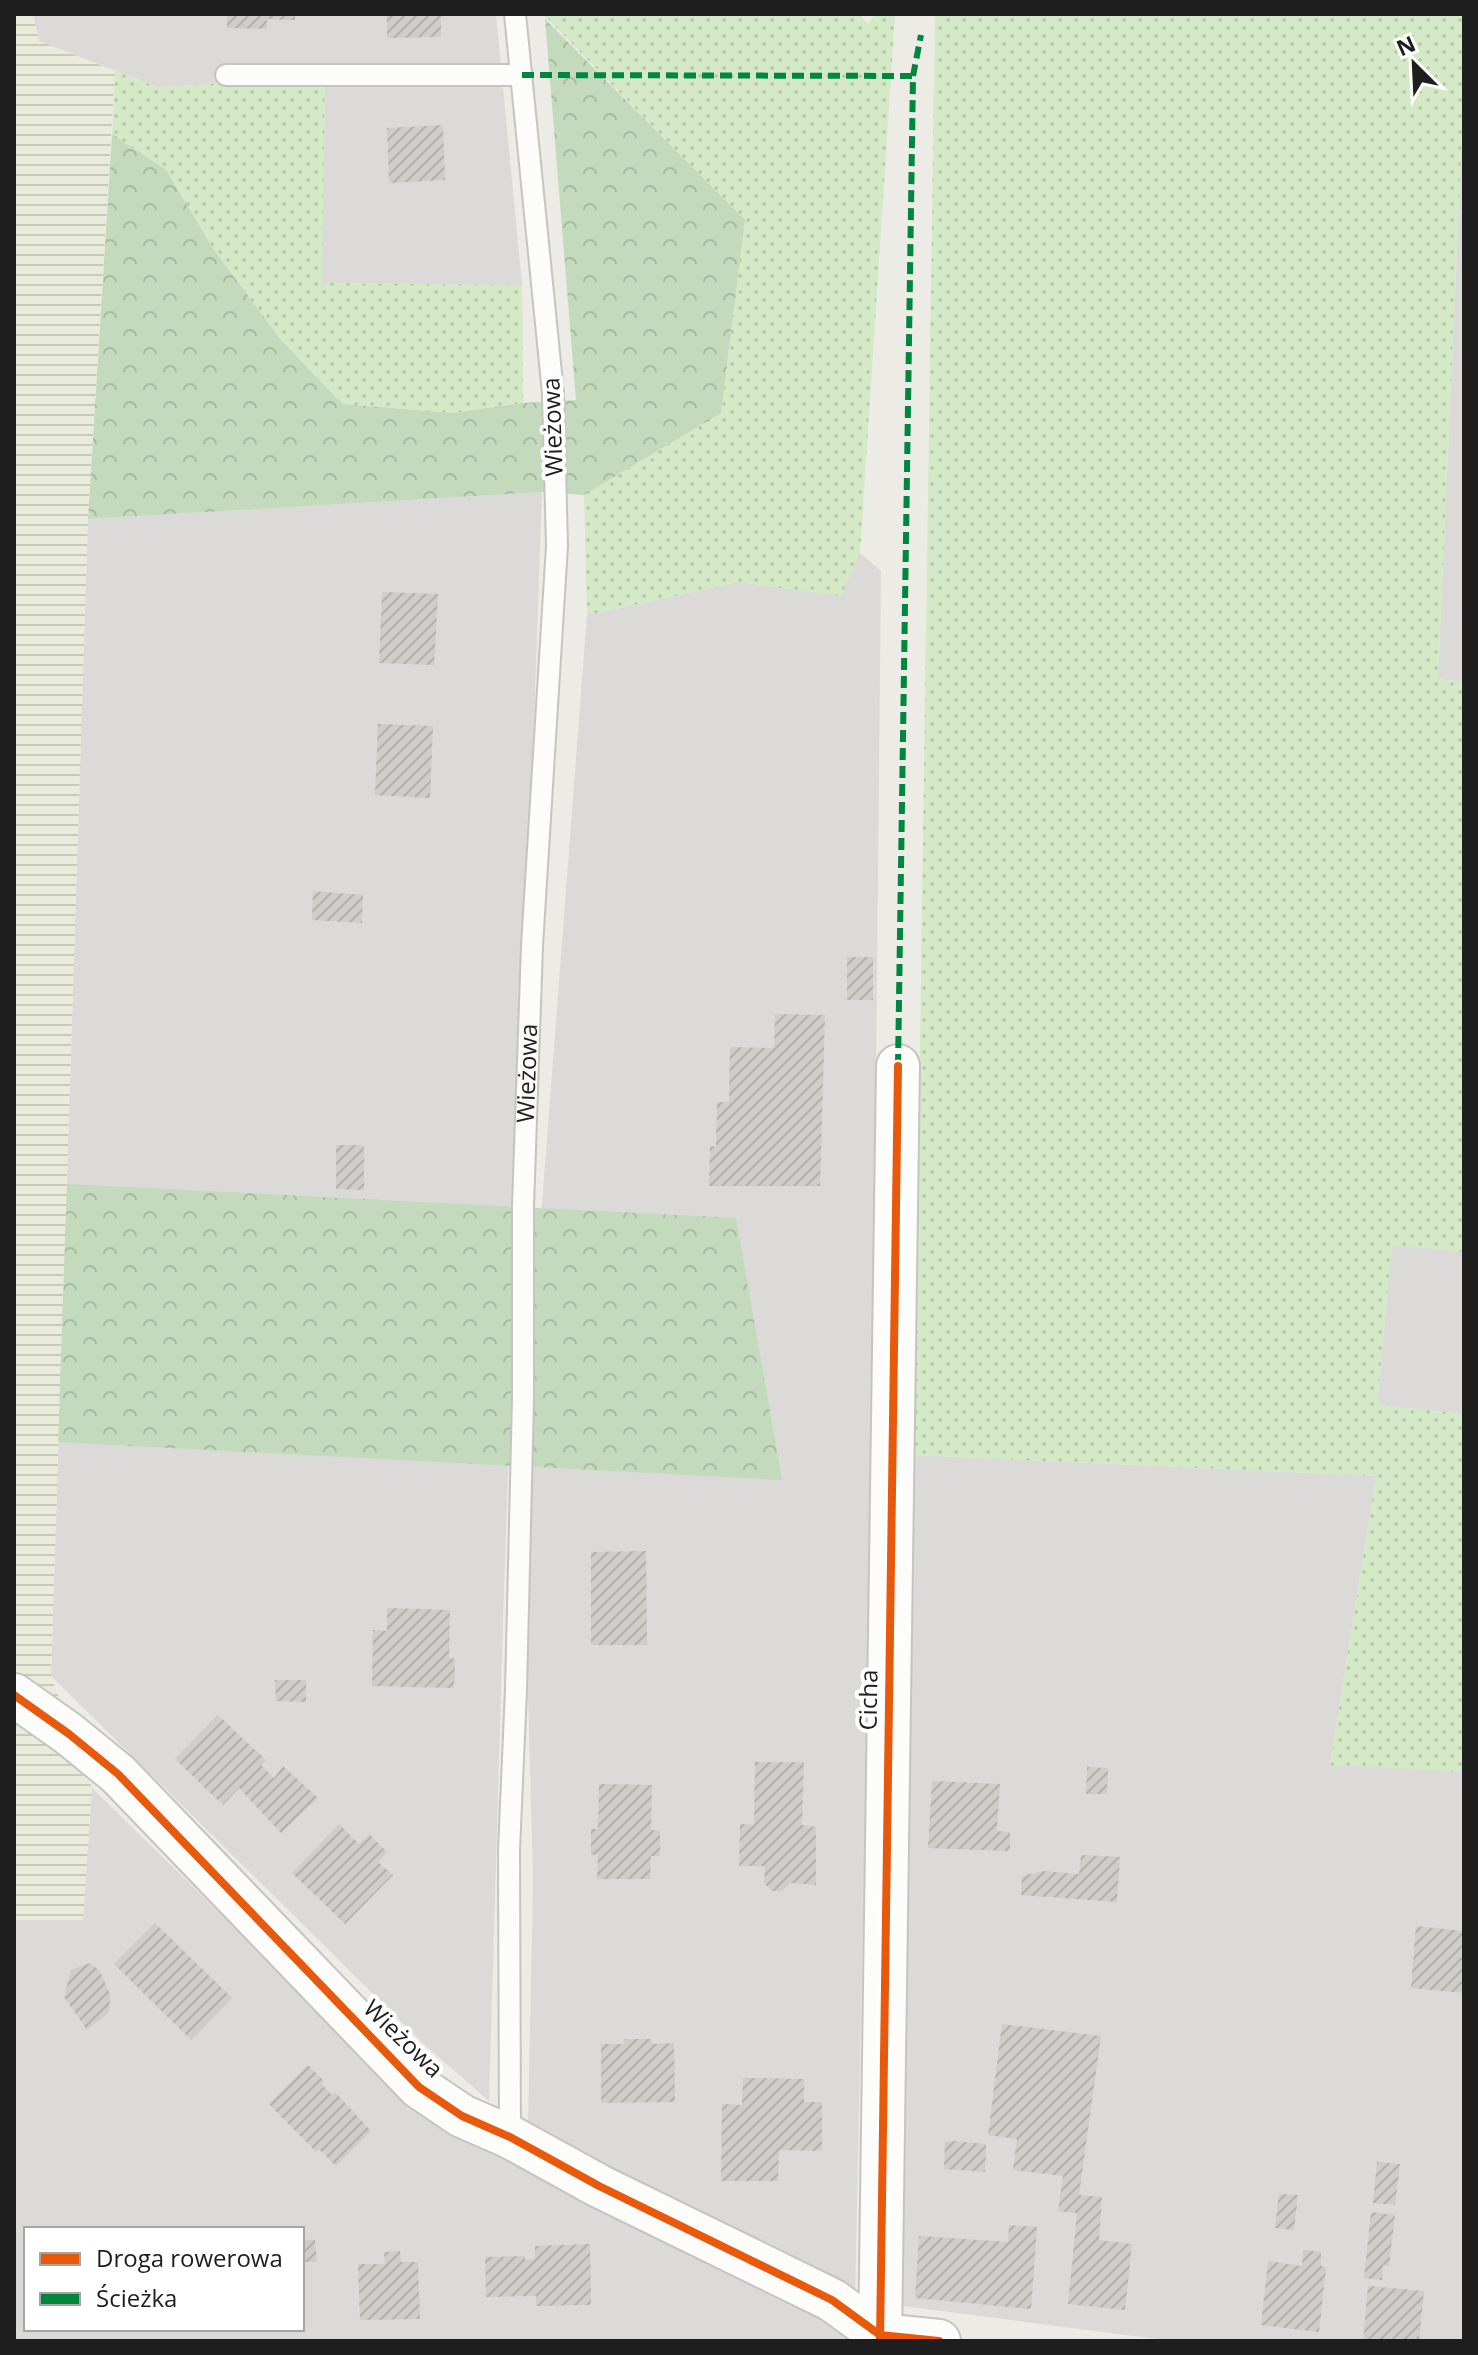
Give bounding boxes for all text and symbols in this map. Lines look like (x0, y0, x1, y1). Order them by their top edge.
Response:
north arrow (1374, 24, 1454, 104)
text: N (1391, 27, 1420, 62)
street label: Wieżowa (533, 377, 570, 477)
street label: Wieżowa (508, 1023, 544, 1123)
street label: Cicha (850, 1669, 885, 1731)
street label: Wieżowa (357, 1992, 451, 2084)
legend (24, 2227, 304, 2331)
text: Droga rowerowa (96, 2241, 283, 2274)
text: Ścieżka (96, 2281, 177, 2314)

